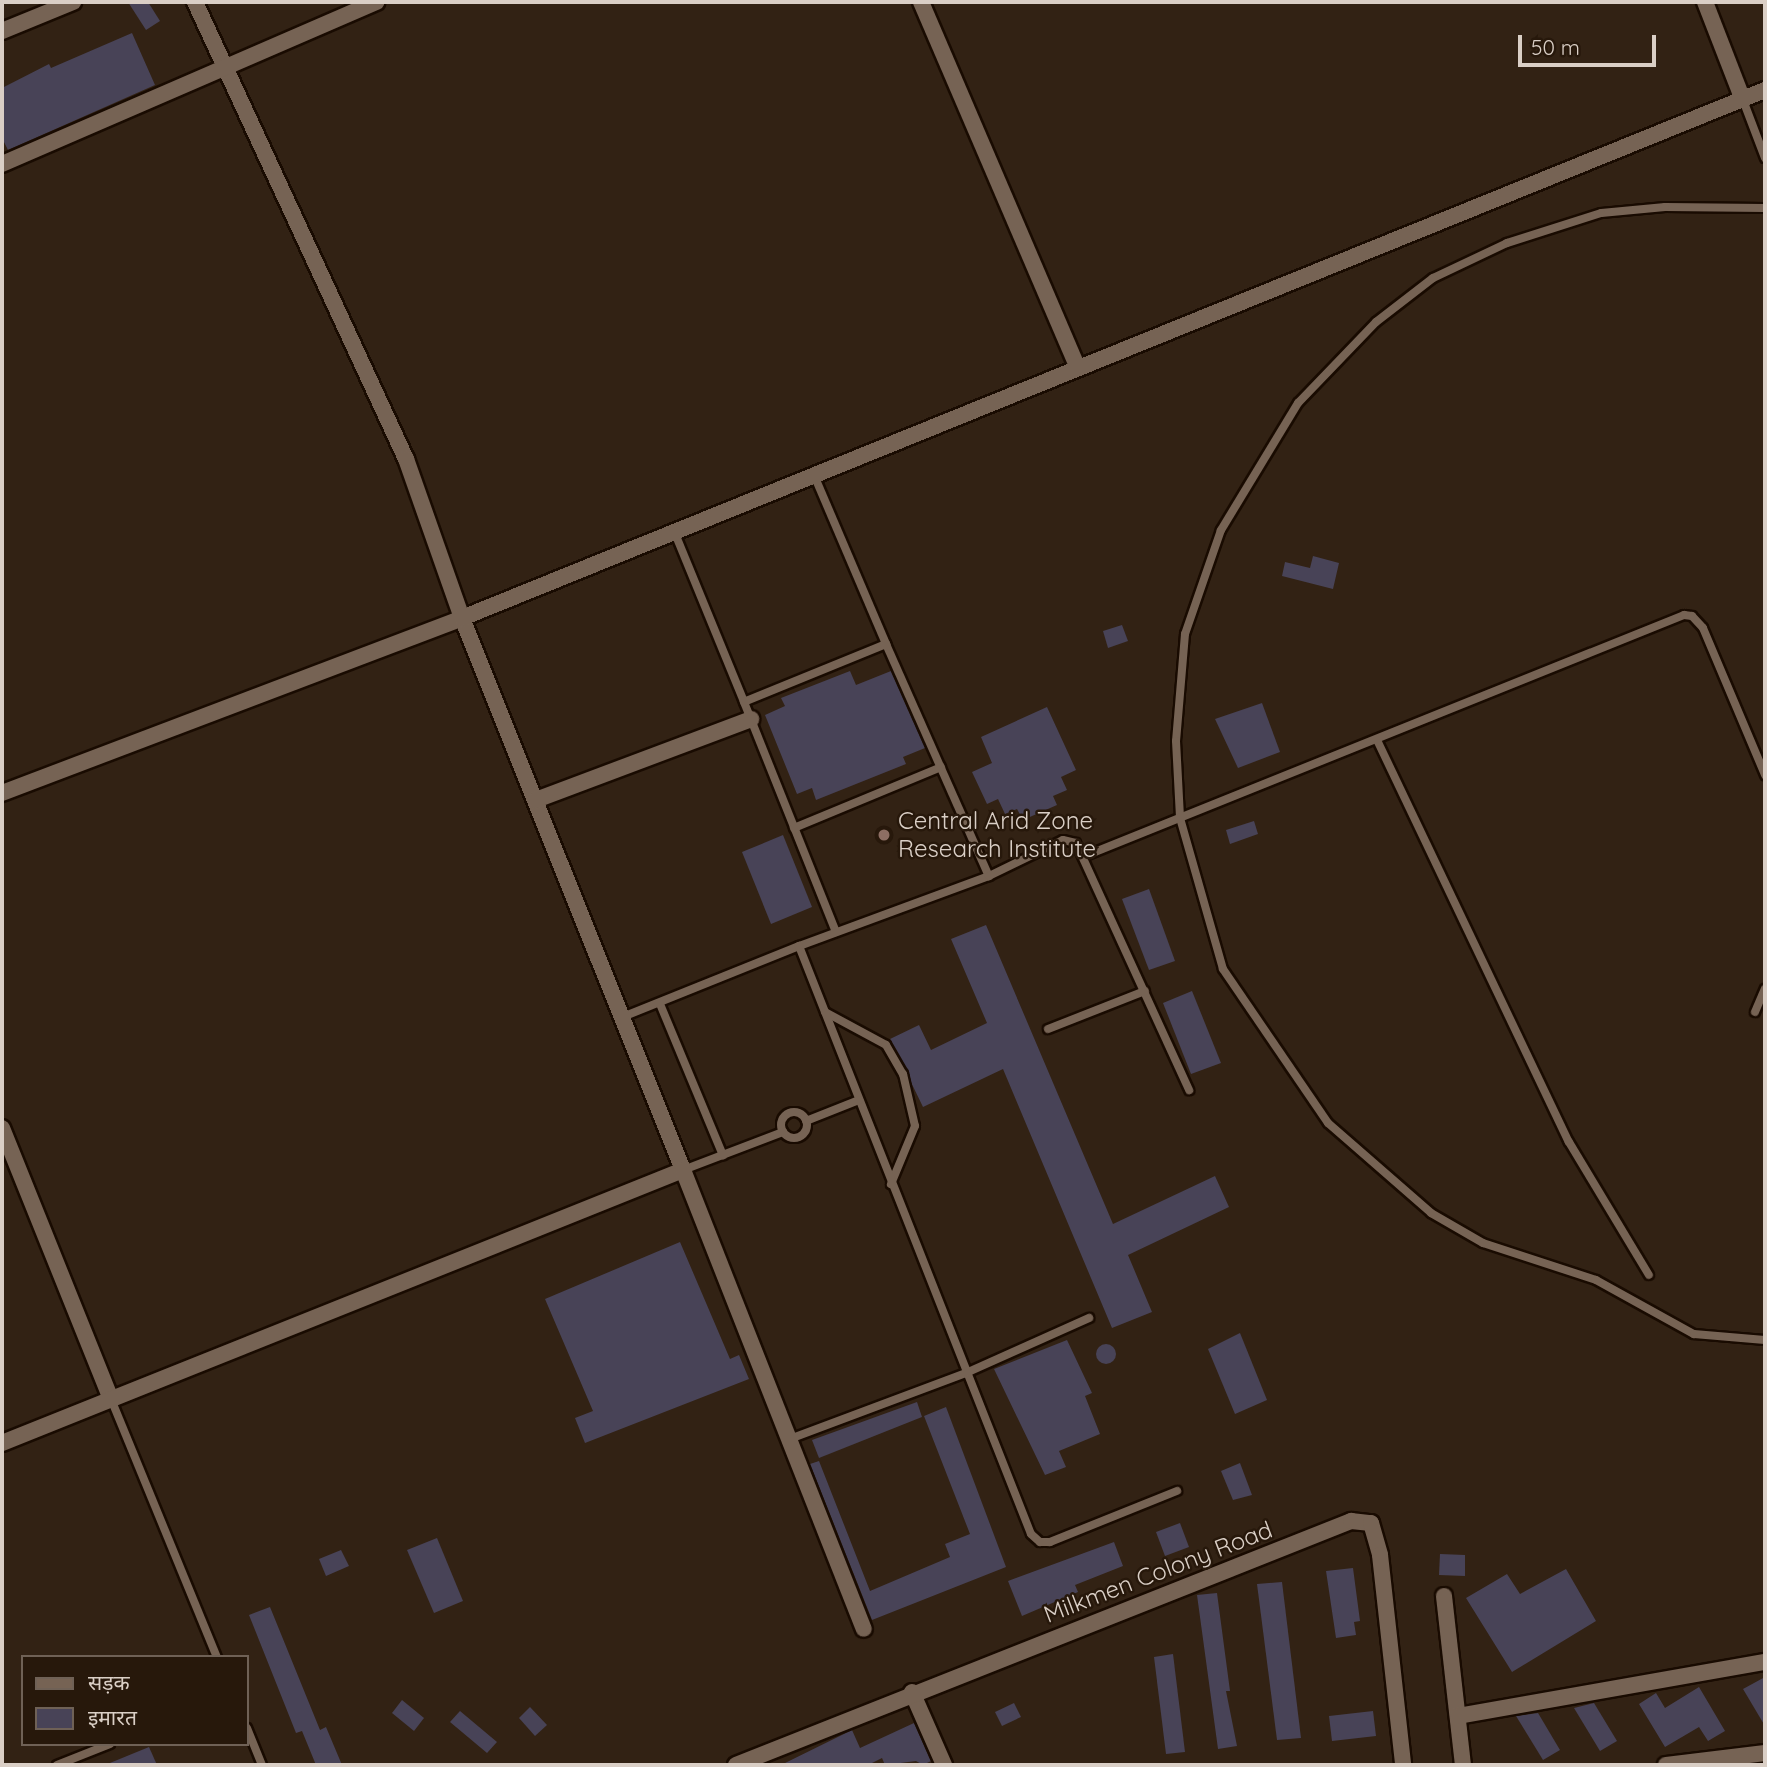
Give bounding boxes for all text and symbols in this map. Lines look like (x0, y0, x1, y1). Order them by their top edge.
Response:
scale bar (1522, 21, 1660, 65)
text: 50 m (1531, 34, 1580, 60)
place label: Central Arid Zone Research Institute (898, 807, 1096, 863)
marker: Central Arid Zone Research Institute (876, 827, 892, 843)
street label: Milkmen Colony Road (1040, 1515, 1276, 1629)
legend (21, 1655, 248, 1746)
text: सड़क (88, 1669, 130, 1695)
text: इमारत (88, 1704, 137, 1730)

